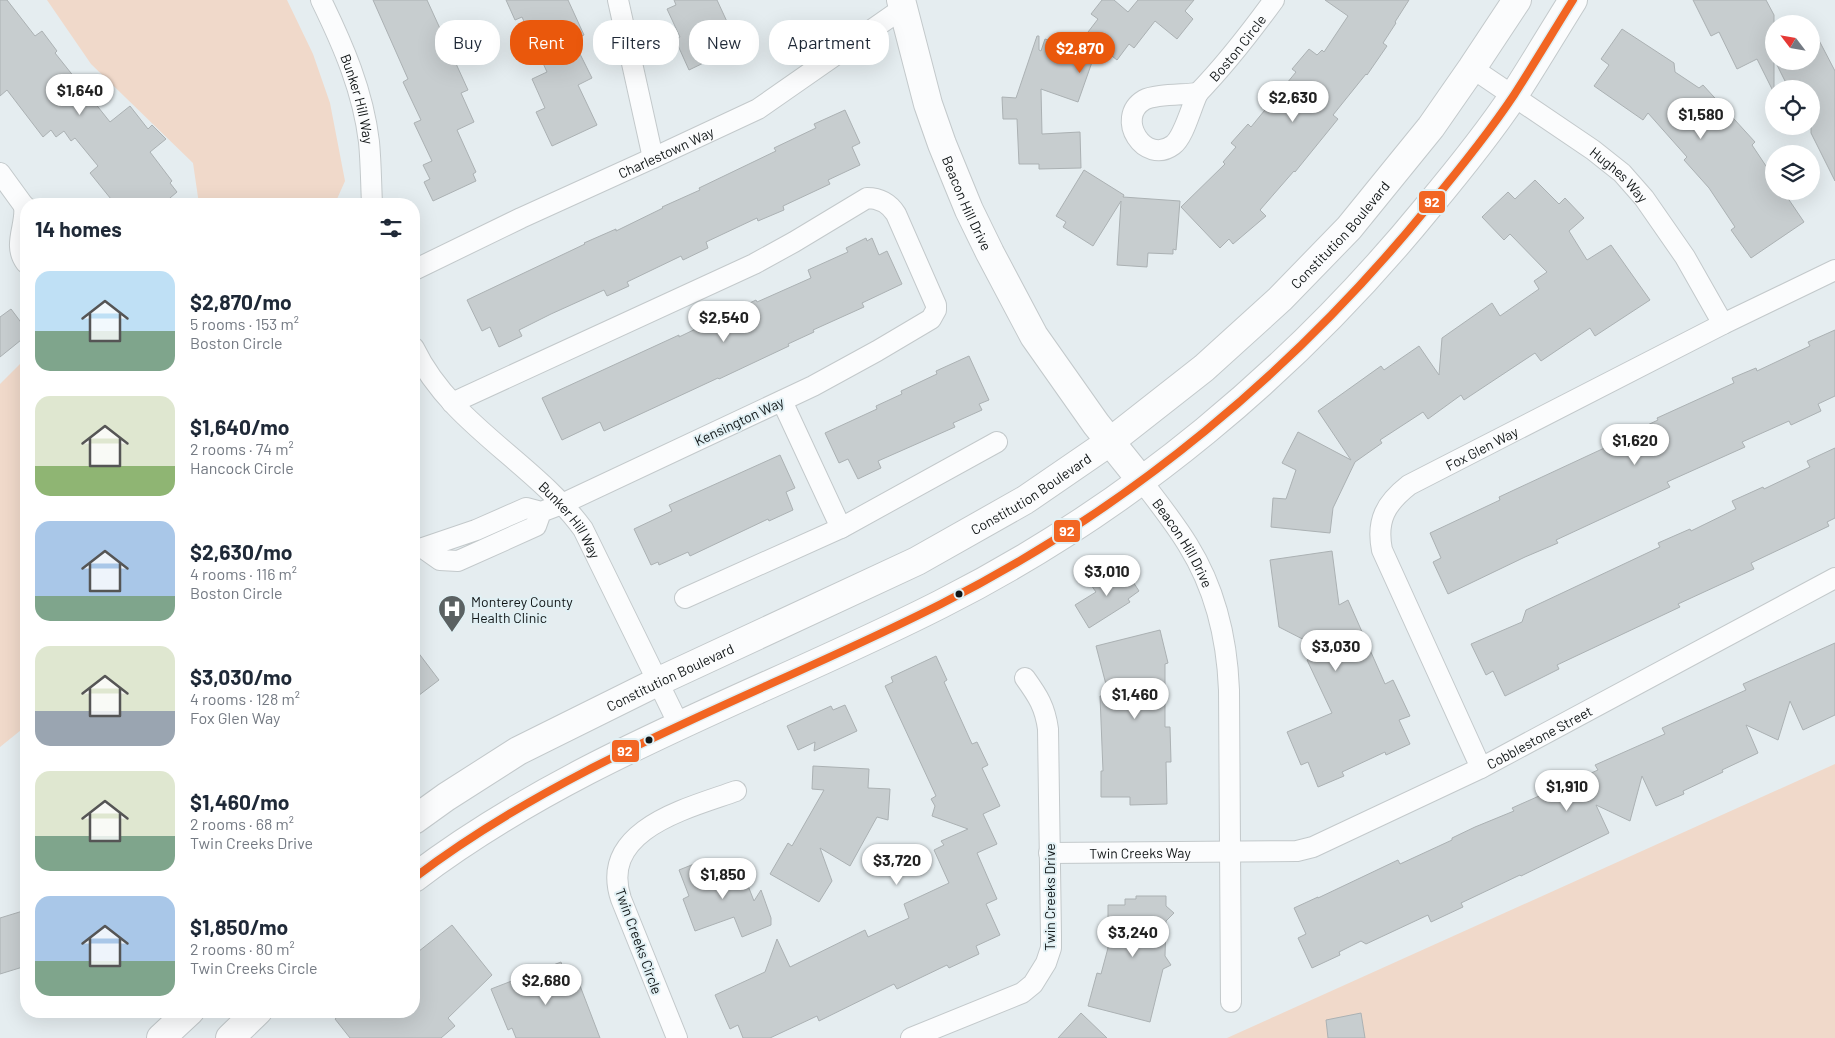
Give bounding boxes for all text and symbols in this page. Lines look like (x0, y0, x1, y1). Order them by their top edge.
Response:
street label: Boston Circle (1205, 11, 1269, 84)
north arrow (1765, 15, 1820, 70)
map controls (1765, 15, 1820, 200)
chip: Buy (435, 20, 500, 65)
chip: Rent (510, 20, 583, 65)
chip: Filters (593, 20, 679, 65)
chip: New (689, 20, 759, 65)
chip: Apartment (769, 20, 889, 65)
pin: $2,870 (1039, 32, 1121, 74)
text: $2,870 (1056, 38, 1104, 57)
street label: Bunker Hill Way (338, 51, 378, 145)
pin: $1,640 (39, 74, 121, 116)
text: $1,640 (57, 80, 103, 99)
pin: $2,630 (1252, 80, 1334, 123)
button: locate (1765, 80, 1820, 135)
text: $2,630 (1269, 87, 1317, 106)
pin: $1,580 (1660, 98, 1742, 140)
text: $1,580 (1678, 104, 1724, 123)
street label: Charlestown Way (615, 122, 717, 181)
street label: Hughes Way (1587, 143, 1652, 206)
button: layers (1765, 145, 1820, 200)
street label: Beacon Hill Drive (939, 153, 996, 253)
street label: Constitution Boulevard (1287, 177, 1393, 292)
line badge: 92 (1418, 190, 1446, 214)
text: 92 (1424, 193, 1440, 210)
icon: filters (377, 214, 405, 242)
text: 14 homes (35, 216, 122, 241)
text: $2,870/mo (190, 289, 292, 314)
icon: home (75, 291, 135, 351)
pin: $2,540 (683, 300, 765, 343)
text: $2,540 (699, 307, 749, 326)
text: 5 rooms · 153 m² (190, 314, 299, 333)
text: Boston Circle (190, 333, 283, 352)
street label: Kensington Way (692, 393, 787, 449)
text: $1,640/mo (190, 414, 289, 439)
icon: home (75, 416, 135, 476)
street label: Fox Glen Way (1442, 422, 1521, 473)
pin: $1,620 (1594, 424, 1676, 466)
text: $1,620 (1612, 430, 1658, 449)
text: 2 rooms · 74 m² (190, 439, 294, 458)
street label: Constitution Boulevard (967, 449, 1094, 538)
text: Hancock Circle (190, 458, 294, 477)
street label: Bunker Hill Way (536, 477, 605, 561)
street label: Beacon Hill Drive (1149, 495, 1217, 590)
line badge: 92 (1053, 519, 1081, 543)
text: 92 (1059, 522, 1075, 539)
text: $2,630/mo (190, 539, 292, 564)
icon: home (75, 541, 135, 601)
pin: $3,010 (1066, 554, 1148, 597)
text: $3,010 (1084, 561, 1130, 580)
text: 4 rooms · 116 m² (190, 564, 297, 583)
text: Boston Circle (190, 583, 283, 602)
unlabelled marker (954, 589, 964, 599)
place label: Monterey County Health Clinic (471, 593, 573, 626)
hospital icon: Monterey County Health Clinic (437, 594, 467, 633)
pin: $3,030 (1295, 630, 1377, 672)
text: $3,030 (1312, 636, 1360, 655)
street label: Constitution Boulevard (603, 639, 736, 714)
text: $3,030/mo (190, 664, 292, 689)
icon: home (75, 666, 135, 726)
pin: $1,460 (1094, 678, 1176, 720)
text: $1,460 (1112, 684, 1158, 703)
text: 4 rooms · 128 m² (190, 689, 300, 708)
street label: Cobblestone Street (1483, 702, 1595, 772)
text: Fox Glen Way (190, 708, 280, 727)
unlabelled marker (644, 735, 654, 745)
line badge: 92 (611, 739, 640, 763)
text: 92 (617, 742, 633, 759)
pin: $1,910 (1526, 770, 1608, 812)
text: $1,910 (1546, 776, 1588, 795)
text: $1,460/mo (190, 789, 289, 814)
icon: home (75, 791, 135, 851)
text: 2 rooms · 68 m² (190, 814, 294, 833)
text: Twin Creeks Drive (190, 833, 313, 852)
street label: Twin Creeks Drive (1041, 843, 1058, 951)
street label: Twin Creeks Way (1089, 843, 1191, 861)
pin: $3,720 (856, 844, 938, 886)
text: $3,720 (873, 850, 921, 869)
pin: $1,850 (682, 858, 764, 900)
text: $1,850 (700, 864, 746, 883)
street label: Twin Creeks Circle (612, 886, 666, 996)
text: $1,850/mo (190, 914, 288, 939)
icon: home (75, 916, 135, 976)
pin: $3,240 (1092, 916, 1174, 958)
text: $3,240 (1108, 922, 1158, 941)
text: 2 rooms · 80 m² (190, 939, 295, 958)
text: Twin Creeks Circle (190, 958, 317, 977)
pin: $2,680 (505, 964, 587, 1006)
text: $2,680 (522, 970, 570, 989)

